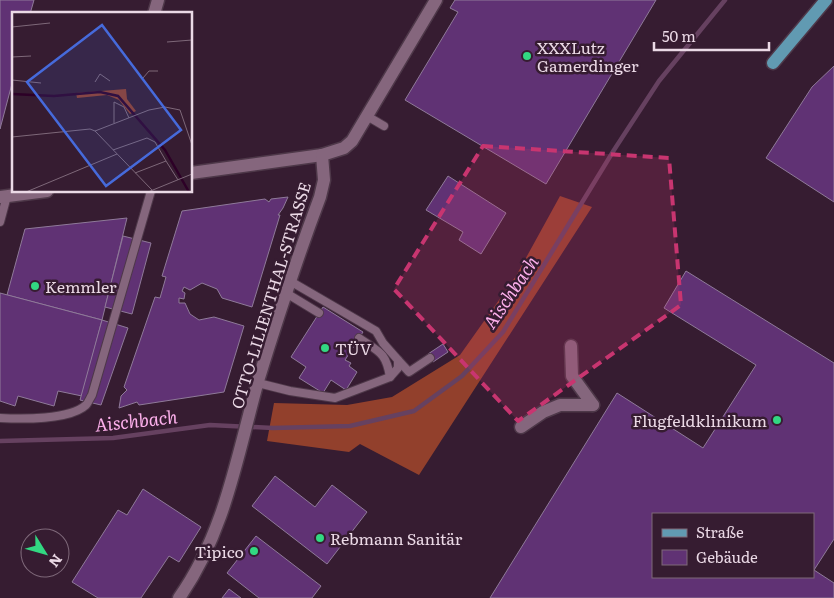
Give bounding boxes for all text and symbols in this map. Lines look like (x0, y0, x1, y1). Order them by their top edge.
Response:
inset map (12, 12, 192, 192)
scale bar (654, 20, 769, 52)
text: 50 m (662, 24, 696, 47)
place label: XXXLutz Gamerdinger (537, 35, 639, 77)
marker: XXXLutz Gamerdinger (521, 50, 533, 62)
street label: OTTO-LILIENTHAL-STRASSE (224, 179, 316, 411)
water label: Aischbach (476, 250, 545, 334)
place label: Kemmler (45, 274, 117, 298)
marker: Kemmler (29, 280, 41, 292)
place label: TÜV (335, 336, 372, 360)
marker: TÜV (319, 342, 331, 354)
water label: Aischbach (93, 402, 179, 438)
place label: Flugfeldklinikum (633, 408, 767, 432)
marker: Flugfeldklinikum (771, 414, 783, 426)
legend (652, 513, 814, 578)
text: Straße (696, 520, 744, 543)
place label: Rebmann Sanitär (330, 526, 463, 550)
north arrow (20, 528, 70, 578)
marker: Rebmann Sanitär (314, 532, 326, 544)
place label: Tipico (195, 539, 244, 563)
marker: Tipico (248, 545, 260, 557)
text: Gebäude (696, 545, 758, 568)
text: N (45, 551, 68, 572)

